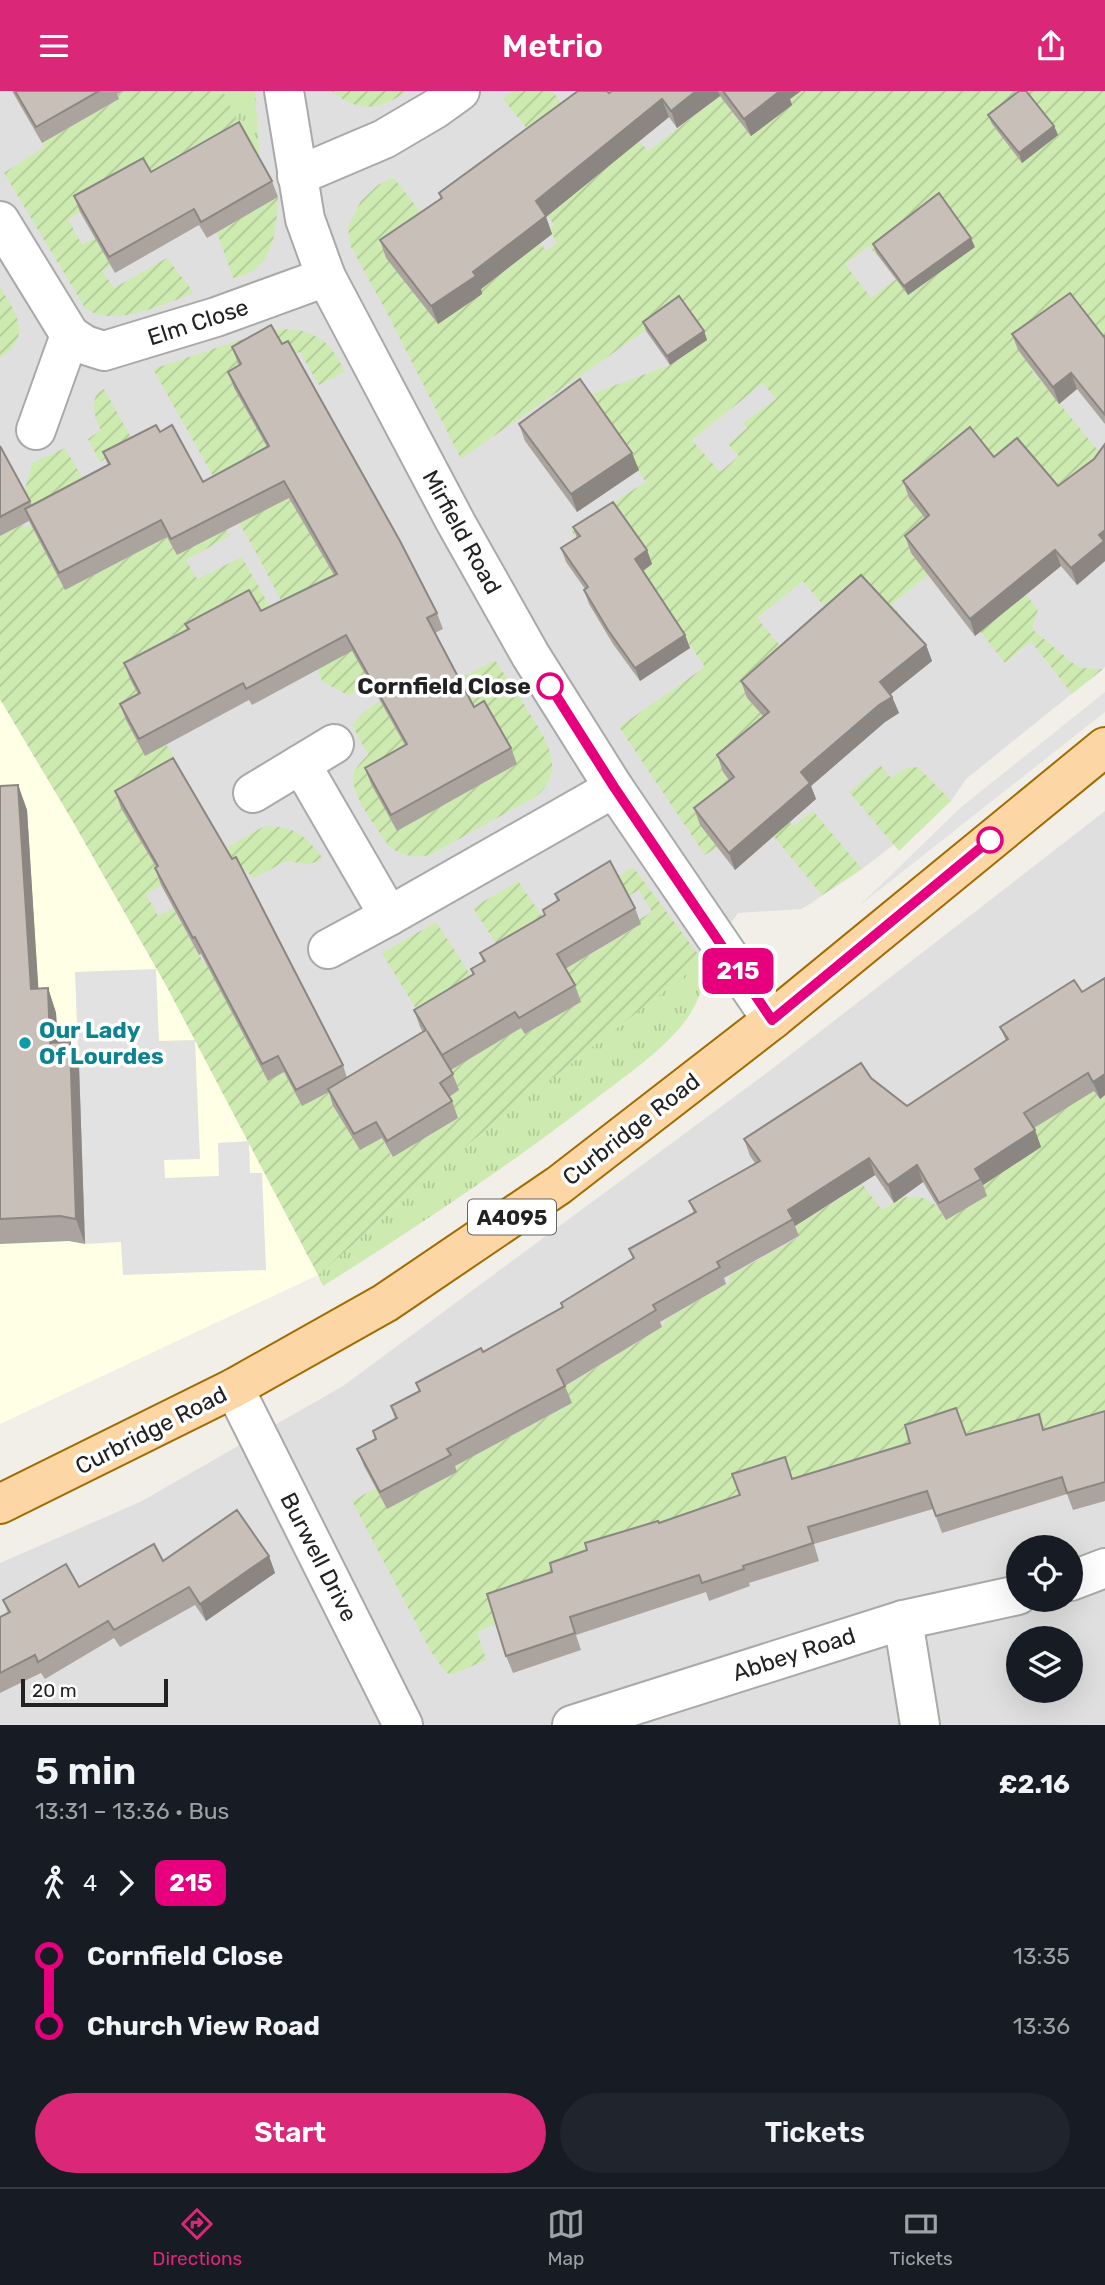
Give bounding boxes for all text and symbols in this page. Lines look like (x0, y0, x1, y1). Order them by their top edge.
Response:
icon: menu (35, 27, 73, 65)
text: Metrio (502, 27, 603, 65)
icon: share (1032, 27, 1070, 65)
street label: Elm Close (144, 293, 252, 351)
street label: Mirfield Road (416, 465, 508, 599)
place label: Cornfield Close (357, 672, 531, 700)
marker: Cornfield Close (537, 673, 563, 699)
unlabelled marker (977, 827, 1003, 853)
line badge: 215 (698, 948, 778, 994)
text: 215 (716, 957, 760, 985)
place label: Our Lady Of Lourdes (39, 1016, 164, 1070)
marker: Our Lady Of Lourdes (17, 1035, 33, 1051)
street label: Curbridge Road (557, 1067, 705, 1191)
road number: A4095 (468, 1199, 556, 1235)
street label: Curbridge Road (71, 1380, 231, 1480)
street label: Burwell Drive (274, 1488, 364, 1626)
map controls (1006, 1535, 1083, 1703)
button: locate (1006, 1535, 1083, 1612)
street label: Abbey Road (729, 1621, 859, 1687)
button: layers (1006, 1626, 1083, 1703)
scale bar (21, 1676, 168, 1708)
text: 20 m (32, 1679, 77, 1702)
text: 5 min (35, 1748, 136, 1794)
text: £2.16 (999, 1769, 1070, 1800)
text: 13:31 – 13:36 · Bus (35, 1797, 229, 1825)
icon: walk (35, 1864, 73, 1902)
icon: forward (107, 1864, 145, 1902)
text: 4 (83, 1869, 97, 1897)
text: 215 (169, 1869, 212, 1897)
text: Cornfield Close (87, 1941, 283, 1972)
text: 13:35 (1013, 1942, 1070, 1970)
text: Church View Road (87, 2011, 320, 2042)
text: 13:36 (1013, 2012, 1070, 2040)
button: Start (35, 2093, 546, 2173)
button: Tickets (560, 2093, 1070, 2173)
tab: Directions (152, 2205, 242, 2270)
tab: Map (547, 2205, 585, 2270)
tab: Tickets (890, 2205, 953, 2270)

